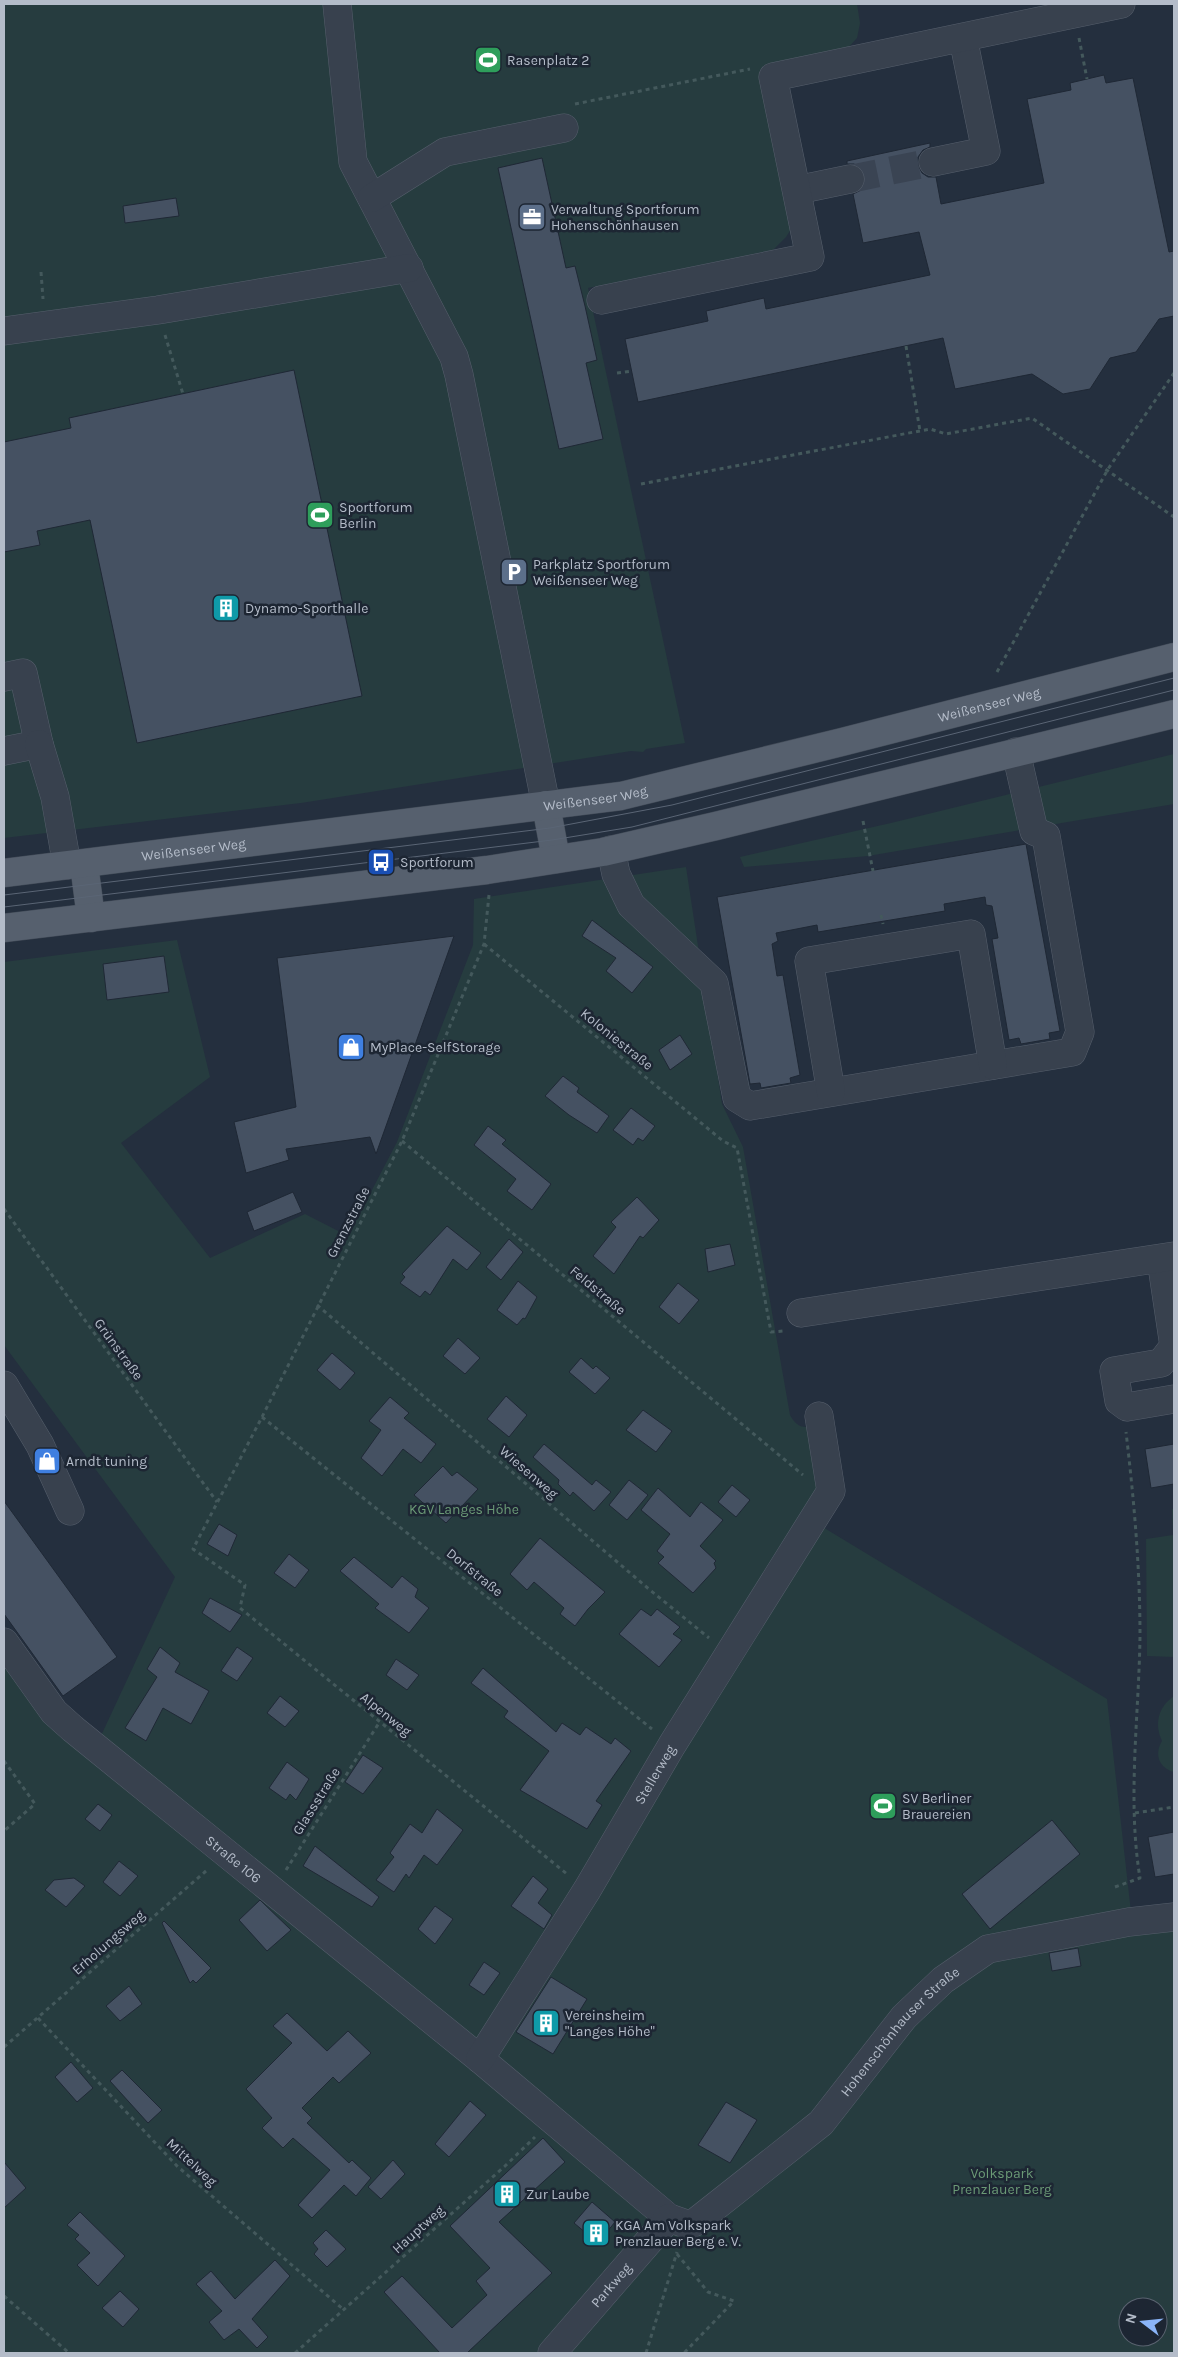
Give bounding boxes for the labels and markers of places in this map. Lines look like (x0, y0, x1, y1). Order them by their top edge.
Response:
sports icon: Rasenplatz 2 (473, 45, 503, 75)
place label: Rasenplatz 2 (507, 52, 589, 69)
place label: Verwaltung Sportforum Hohenschönhausen (551, 201, 700, 234)
office icon: Verwaltung Sportforum Hohenschönhausen (517, 202, 547, 232)
place label: Sportforum Berlin (339, 499, 413, 532)
sports icon: Sportforum Berlin (305, 500, 335, 530)
place label: Parkplatz Sportforum Weißenseer Weg (533, 556, 670, 589)
parking icon: Parkplatz Sportforum Weißenseer Weg (499, 557, 529, 587)
building icon: Dynamo-Sporthalle (211, 593, 241, 623)
place label: Dynamo-Sporthalle (245, 600, 368, 617)
bus stop icon: Sportforum (366, 847, 396, 877)
place label: Sportforum (400, 854, 474, 871)
shop icon: MyPlace-SelfStorage (336, 1032, 366, 1062)
place label: MyPlace-SelfStorage (370, 1039, 501, 1056)
shop icon: Arndt tuning (32, 1446, 62, 1476)
place label: Arndt tuning (66, 1453, 147, 1470)
place label: SV Berliner Brauereien (902, 1790, 972, 1823)
sports icon: SV Berliner Brauereien (868, 1791, 898, 1821)
place label: Vereinsheim "Langes Höhe" (565, 2007, 655, 2040)
building icon: Vereinsheim "Langes Höhe" (531, 2008, 561, 2038)
building icon: Zur Laube (492, 2179, 522, 2209)
place label: Zur Laube (526, 2186, 589, 2203)
place label: KGA Am Volkspark Prenzlauer Berg e. V. (615, 2217, 742, 2250)
building icon: KGA Am Volkspark Prenzlauer Berg e. V. (581, 2218, 611, 2248)

